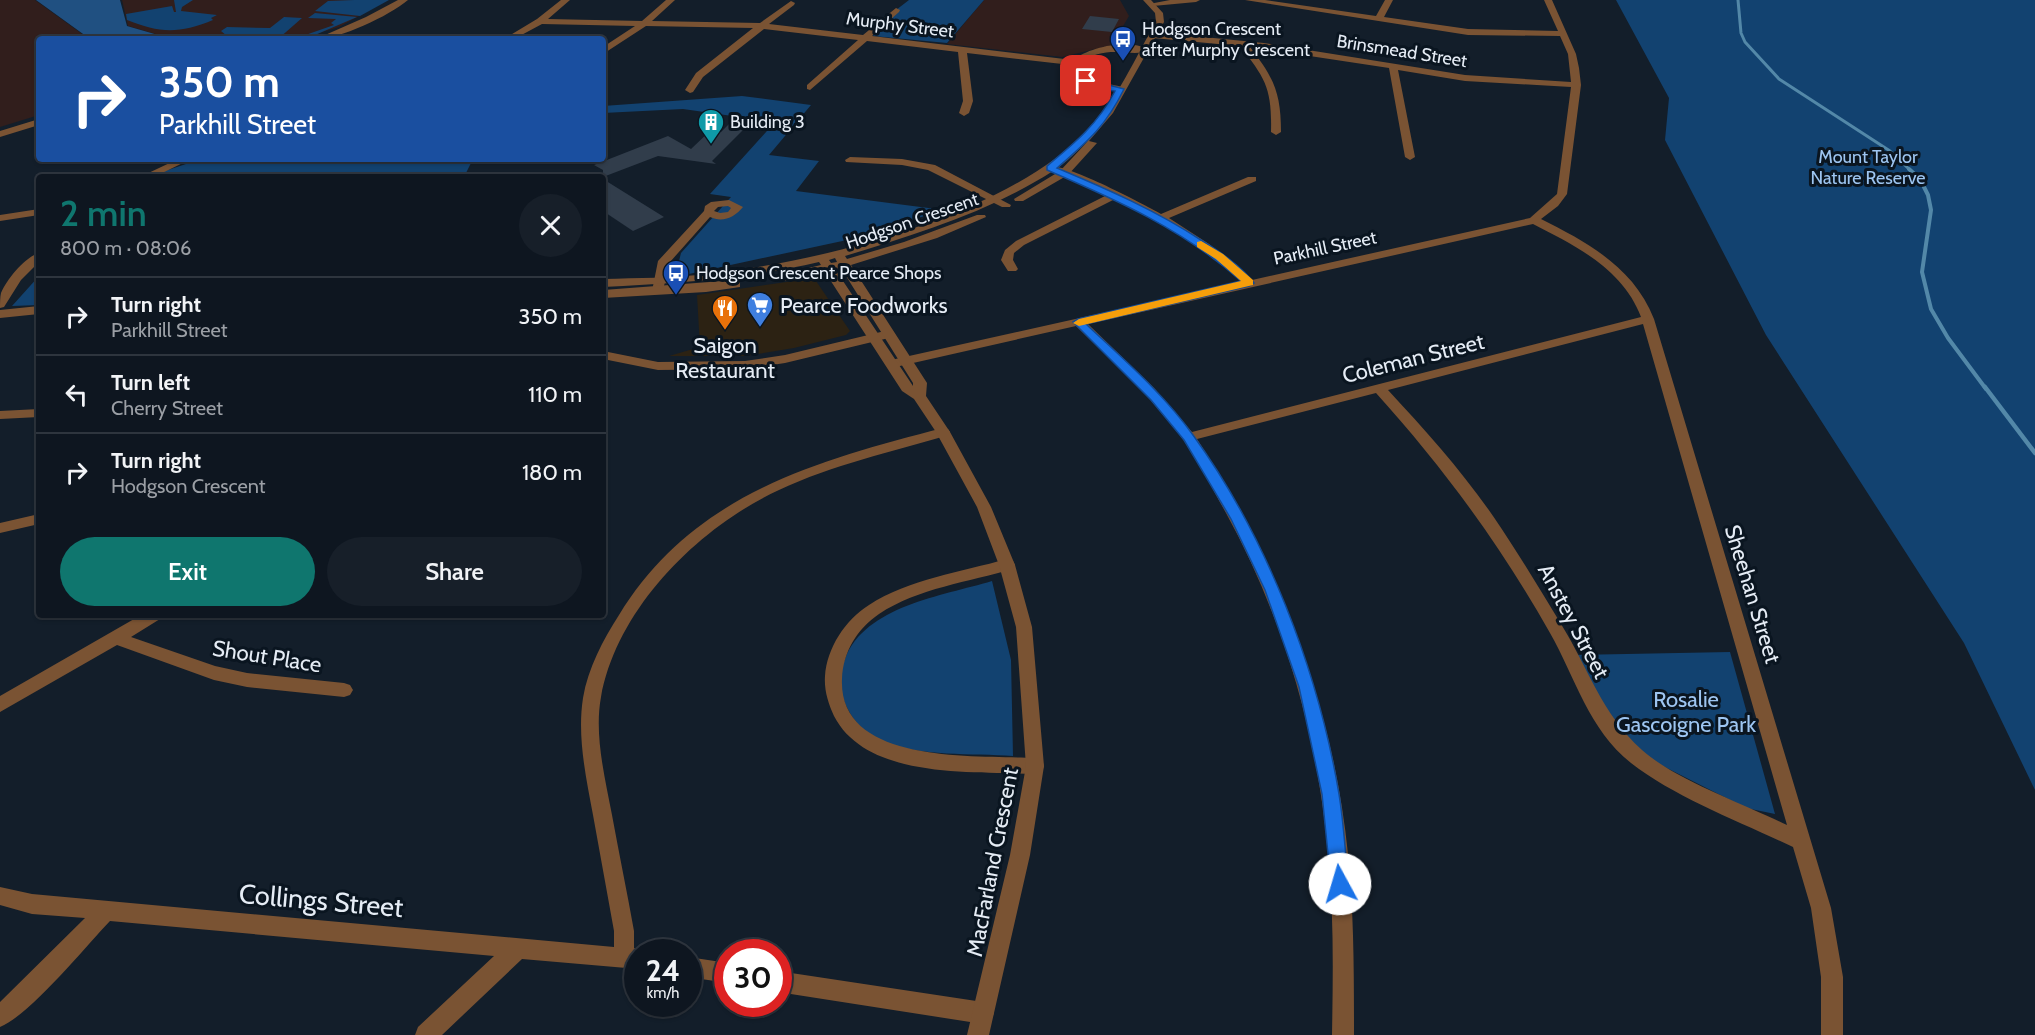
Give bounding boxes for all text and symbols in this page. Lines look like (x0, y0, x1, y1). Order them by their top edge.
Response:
street label: Murphy Street (845, 7, 955, 43)
place label: Hodgson Crescent after Murphy Crescent (1142, 18, 1310, 61)
bus stop icon: Hodgson Crescent after Murphy Crescent (1108, 24, 1138, 62)
street label: Brinsmead Street (1335, 30, 1469, 72)
pin (1060, 55, 1111, 106)
text: 350 m (159, 56, 280, 108)
icon: right (60, 60, 138, 138)
icon: arrive (1069, 64, 1102, 97)
building icon: Building 3 (696, 107, 726, 145)
text: Parkhill Street (159, 108, 316, 141)
place label: Building 3 (730, 111, 805, 133)
park label: Mount Taylor Nature Reserve (1810, 146, 1926, 189)
street label: Hodgson Crescent (843, 188, 981, 254)
text: 2 min (60, 191, 147, 235)
button: close (519, 194, 582, 257)
street label: Parkhill Street (1271, 226, 1379, 270)
text: 800 m · 08:06 (60, 236, 191, 260)
bus stop icon: Hodgson Crescent Pearce Shops (661, 258, 691, 296)
place label: Hodgson Crescent Pearce Shops (696, 262, 941, 284)
supermarket icon: Pearce Foodworks (745, 290, 775, 328)
text: Turn right (111, 291, 201, 318)
place label: Pearce Foodworks (780, 292, 948, 319)
restaurant icon: Saigon Restaurant (710, 293, 740, 331)
icon: right (60, 300, 93, 333)
text: 350 m (519, 303, 582, 330)
text: Parkhill Street (111, 318, 227, 342)
street label: Coleman Street (1339, 328, 1487, 389)
place label: Saigon Restaurant (675, 332, 775, 384)
text: Turn left (111, 369, 190, 396)
icon: left (60, 378, 93, 411)
text: 110 m (528, 381, 582, 408)
text: Cherry Street (111, 396, 223, 420)
text: Turn right (111, 447, 201, 474)
icon: right (60, 456, 93, 489)
text: 180 m (522, 459, 582, 486)
text: Hodgson Crescent (111, 474, 266, 498)
street label: Sheehan Street (1719, 522, 1787, 667)
button: Exit (60, 537, 315, 606)
button: Share (327, 537, 582, 606)
street label: Anstey Street (1532, 559, 1615, 684)
street label: Shout Place (211, 635, 323, 678)
park label: Rosalie Gascoigne Park (1616, 686, 1756, 738)
street label: MacFarland Crescent (961, 765, 1024, 959)
position arrow (1308, 852, 1372, 916)
street label: Collings Street (238, 877, 405, 924)
speed limit sign: 30 (714, 939, 792, 1017)
text: 24 (646, 952, 680, 989)
text: km/h (647, 984, 679, 1002)

